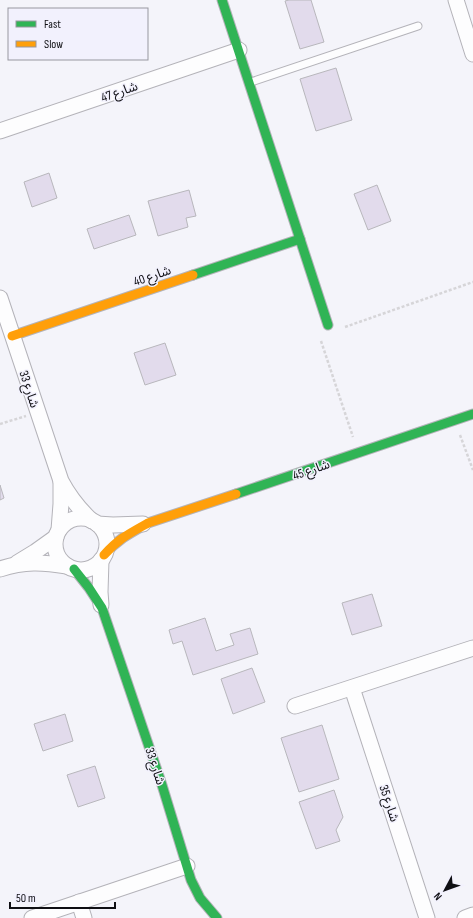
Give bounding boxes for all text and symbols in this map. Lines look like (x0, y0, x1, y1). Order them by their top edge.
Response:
legend (8, 8, 148, 60)
text: Fast (44, 17, 61, 32)
text: Slow (44, 37, 63, 52)
street label: شارع 47 (99, 78, 141, 108)
street label: شارع 40 (131, 262, 174, 292)
street label: شارع 33 (14, 369, 43, 411)
street label: شارع 45 (291, 456, 333, 486)
street label: شارع 33 (140, 746, 169, 788)
street label: شارع 35 (374, 783, 403, 825)
north arrow (425, 870, 465, 910)
scale bar (10, 884, 115, 910)
text: N (431, 890, 445, 903)
text: 50 m (16, 891, 36, 906)

